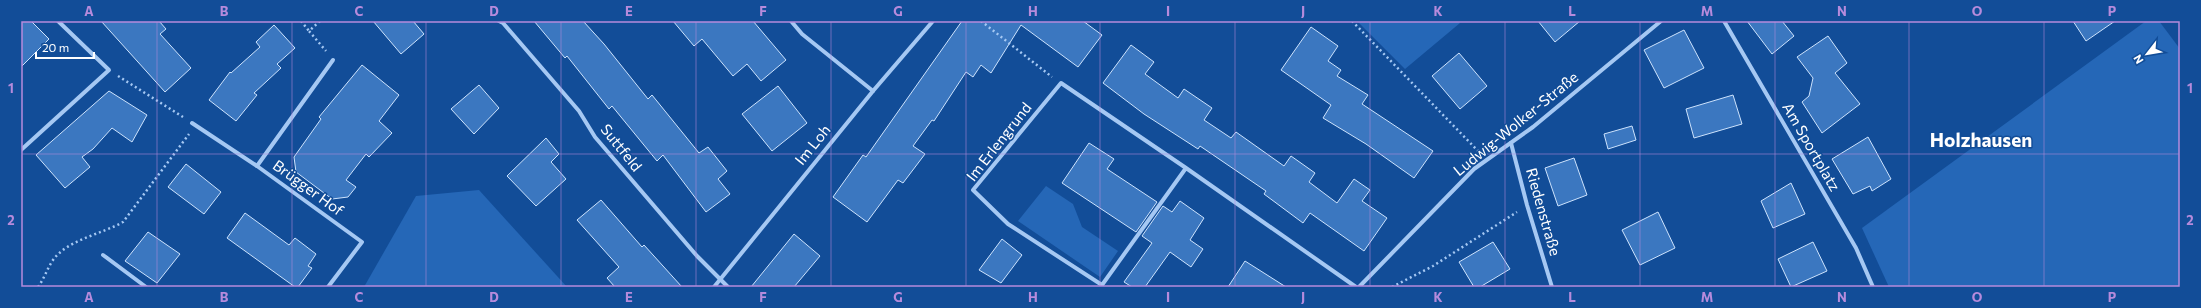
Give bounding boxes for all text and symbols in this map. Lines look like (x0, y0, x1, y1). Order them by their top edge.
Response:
text: A (84, 3, 94, 19)
text: B (220, 3, 229, 19)
text: C (355, 3, 364, 19)
text: D (489, 3, 499, 19)
text: E (625, 3, 633, 19)
text: F (759, 3, 767, 19)
text: G (893, 3, 903, 19)
text: H (1028, 3, 1038, 19)
text: I (1166, 3, 1170, 19)
text: J (1301, 3, 1305, 19)
text: K (1433, 3, 1443, 19)
text: L (1568, 3, 1576, 19)
text: M (1701, 3, 1713, 19)
text: N (1837, 3, 1847, 19)
text: O (1972, 3, 1983, 19)
text: P (2108, 3, 2117, 19)
scale bar (36, 34, 94, 60)
north arrow (2127, 34, 2167, 74)
text: 20 m (42, 40, 69, 54)
text: N (2130, 53, 2146, 66)
street label: Ludwig-Wolker-Straße (1449, 67, 1581, 179)
text: 1 (8, 80, 14, 96)
text: 1 (2187, 80, 2193, 96)
street label: Im Erlengrund (962, 98, 1035, 184)
street label: Am Sportplatz (1779, 99, 1844, 194)
street label: Suttfeld (597, 120, 646, 175)
street label: Im Loh (791, 121, 834, 168)
district label: Holzhausen (1930, 128, 2032, 151)
street label: Brügger Hof (270, 156, 347, 219)
street label: Riedenstraße (1523, 166, 1565, 258)
text: 2 (7, 212, 15, 228)
text: 2 (2186, 212, 2194, 228)
text: A (84, 289, 94, 305)
text: B (220, 289, 229, 305)
text: C (355, 289, 364, 305)
text: D (489, 289, 499, 305)
text: E (625, 289, 633, 305)
text: F (759, 289, 767, 305)
text: G (893, 289, 903, 305)
text: H (1028, 289, 1038, 305)
text: I (1166, 289, 1170, 305)
text: J (1301, 289, 1305, 305)
text: K (1433, 289, 1443, 305)
text: L (1568, 289, 1576, 305)
text: M (1701, 289, 1713, 305)
text: N (1837, 289, 1847, 305)
text: O (1972, 289, 1983, 305)
text: P (2108, 289, 2117, 305)

